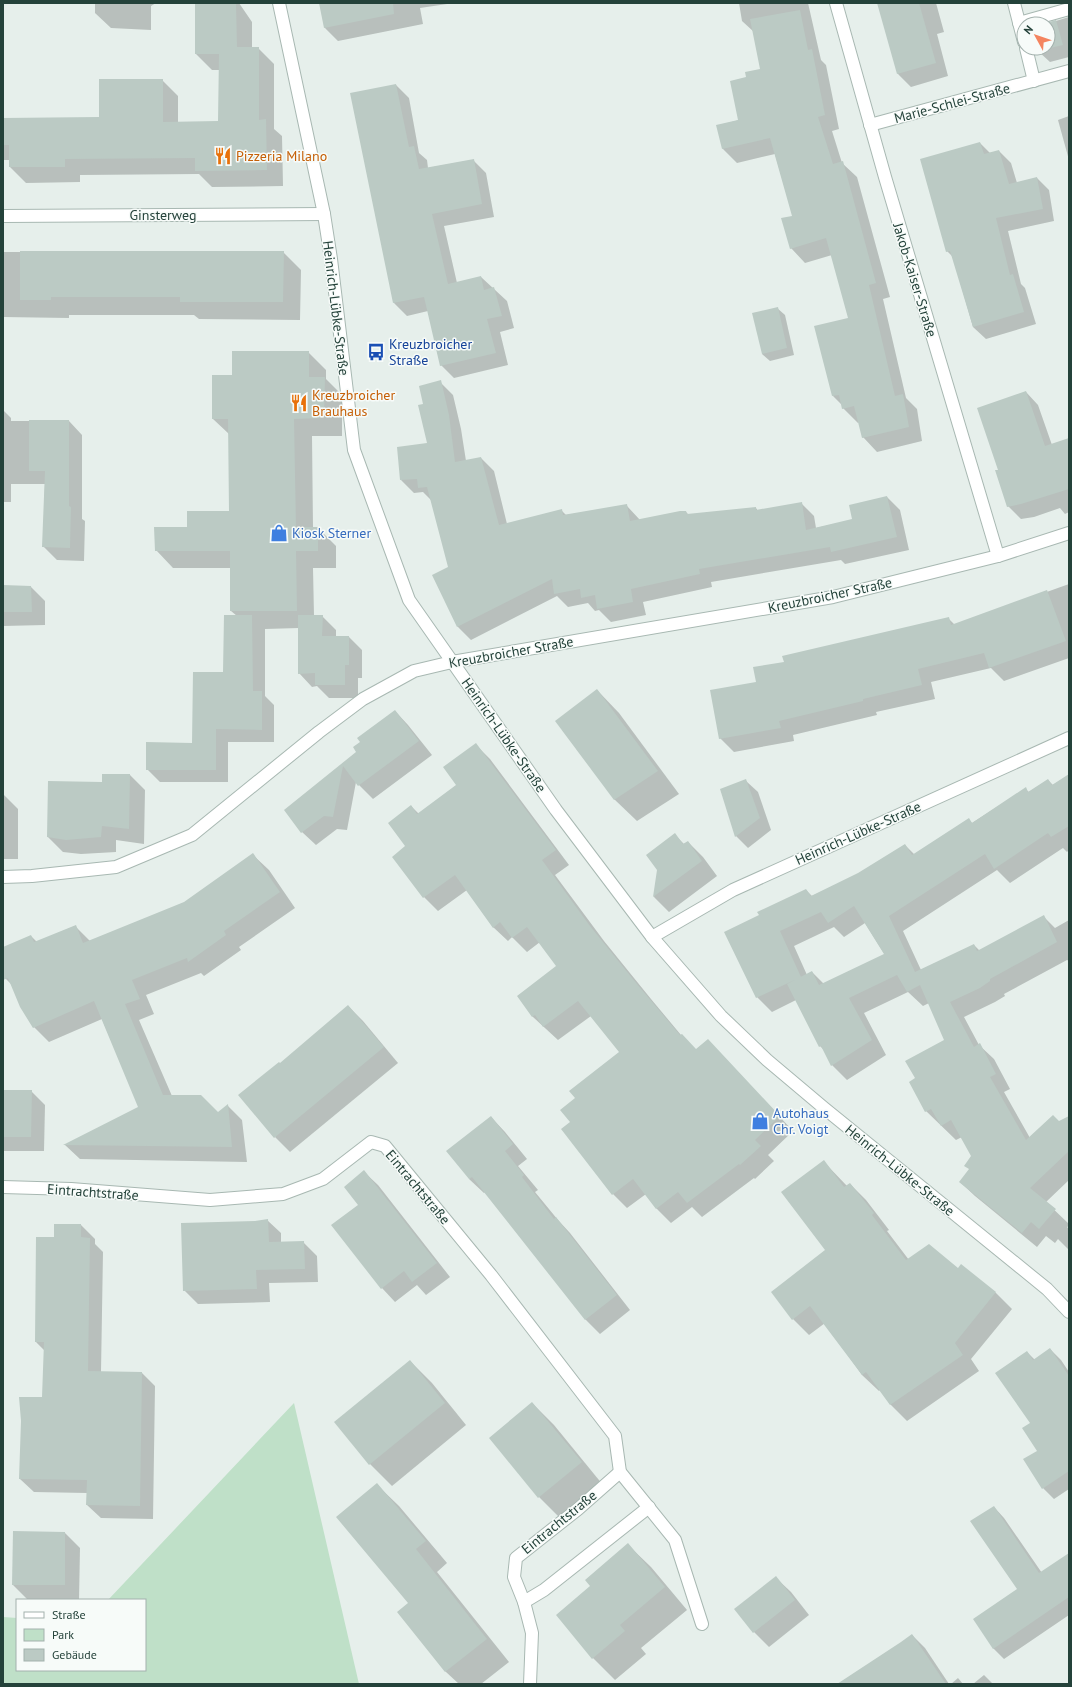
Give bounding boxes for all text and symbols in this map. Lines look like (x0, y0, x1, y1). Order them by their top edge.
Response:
north arrow (1016, 16, 1056, 56)
text: N (1021, 22, 1036, 37)
street label: Marie-Schlei-Straße (892, 79, 1012, 127)
restaurant icon: Pizzeria Milano (213, 146, 233, 166)
place label: Pizzeria Milano (236, 147, 327, 165)
street label: Ginsterweg (130, 206, 196, 224)
street label: Jakob-Kaiser-Straße (889, 220, 941, 339)
street label: Heinrich-Lübke-Straße (319, 240, 353, 376)
place label: Kreuzbroicher Straße (389, 335, 472, 369)
bus stop icon: Kreuzbroicher Straße (366, 342, 386, 362)
place label: Kreuzbroicher Brauhaus (312, 386, 395, 420)
restaurant icon: Kreuzbroicher Brauhaus (289, 393, 309, 413)
shop icon: Kiosk Sterner (269, 523, 289, 543)
place label: Kiosk Sterner (292, 524, 371, 542)
street label: Kreuzbroicher Straße (766, 573, 894, 617)
street label: Kreuzbroicher Straße (447, 632, 575, 672)
street label: Heinrich-Lübke-Straße (458, 674, 550, 796)
street label: Heinrich-Lübke-Straße (792, 797, 924, 869)
place label: Autohaus Chr. Voigt (773, 1104, 829, 1138)
shop icon: Autohaus Chr. Voigt (750, 1111, 770, 1131)
street label: Heinrich-Lübke-Straße (842, 1120, 958, 1220)
street label: Eintrachtstraße (382, 1146, 454, 1228)
street label: Eintrachtstraße (47, 1180, 139, 1204)
street label: Eintrachtstraße (518, 1486, 600, 1558)
legend (16, 1599, 146, 1671)
text: Straße (52, 1607, 86, 1622)
text: Park (52, 1627, 74, 1642)
text: Gebäude (52, 1647, 97, 1662)

